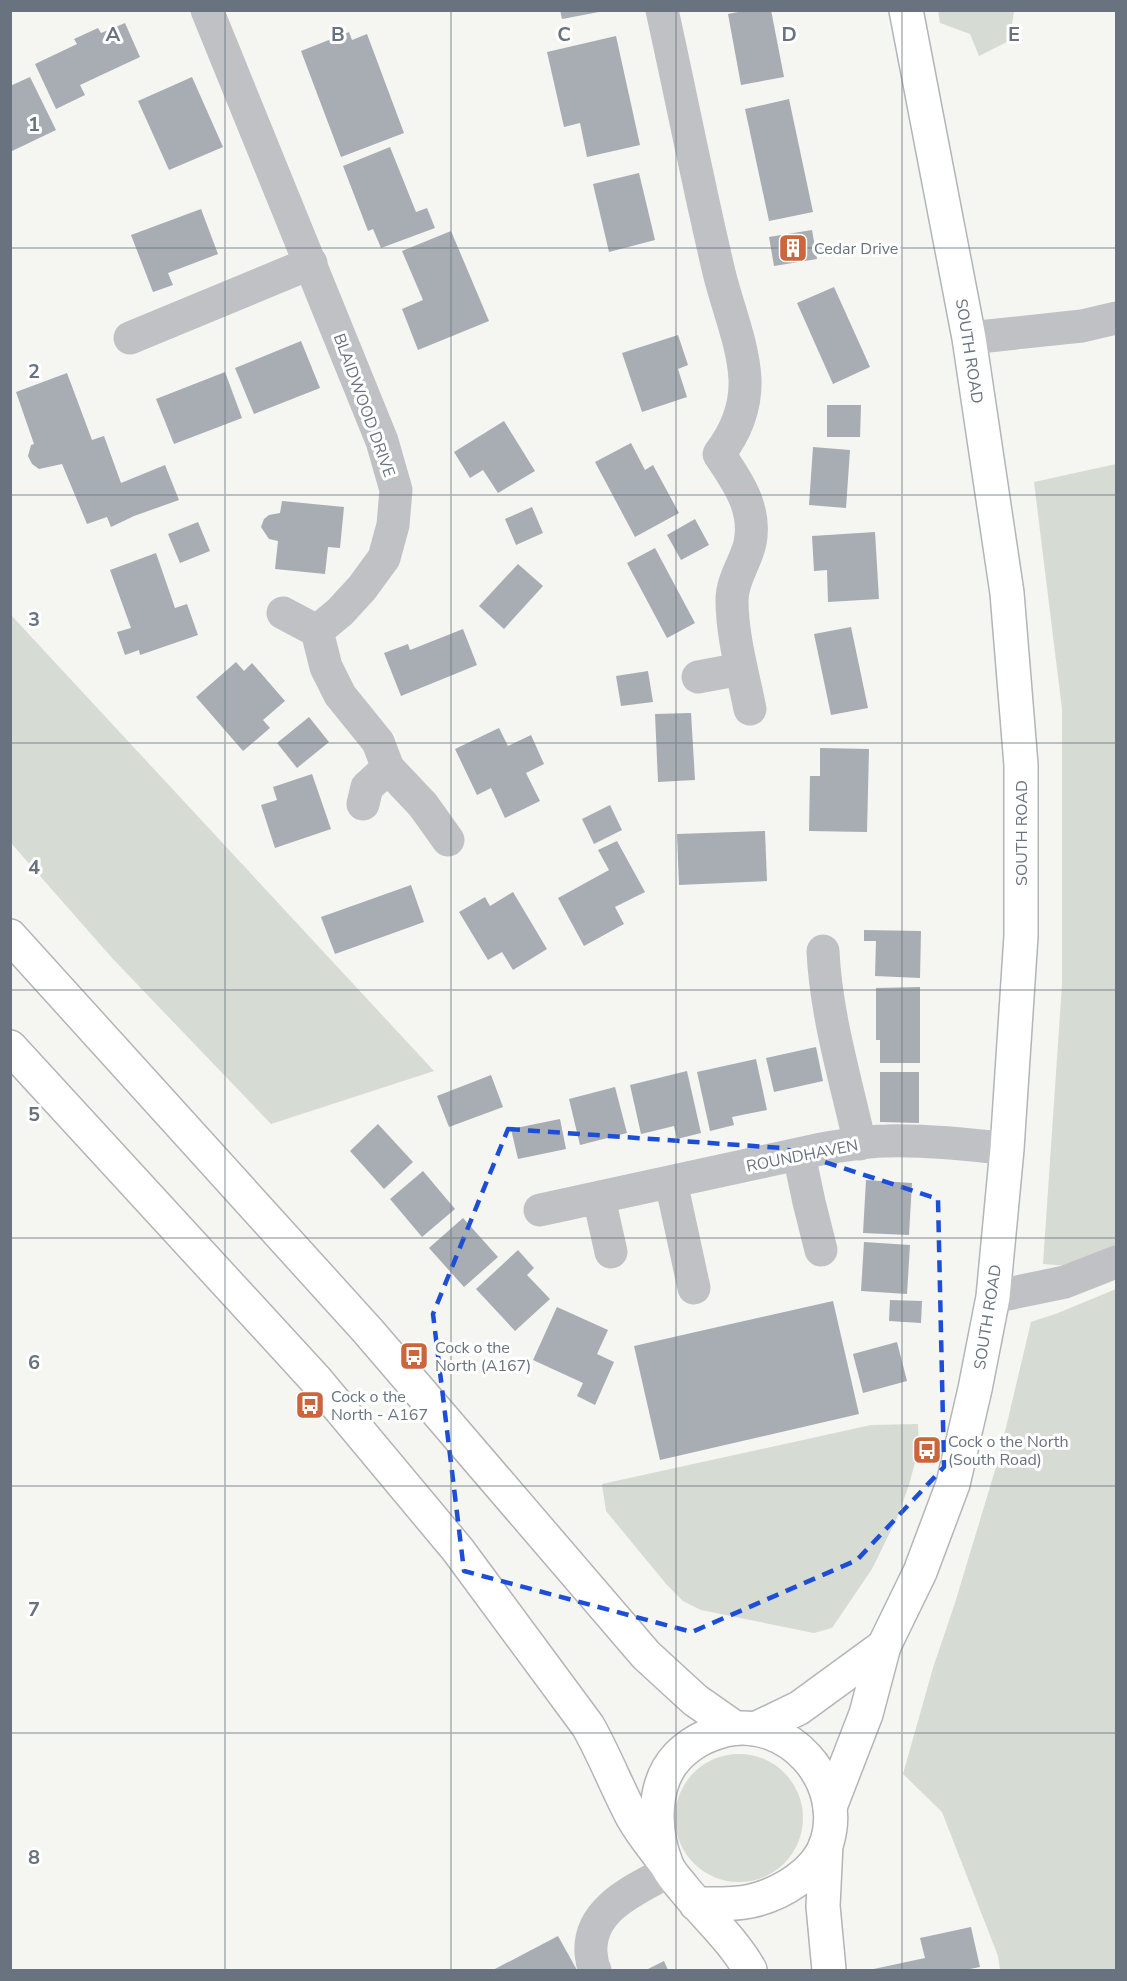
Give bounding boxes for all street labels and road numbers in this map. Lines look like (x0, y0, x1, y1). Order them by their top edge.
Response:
street label: SOUTH ROAD (950, 297, 988, 405)
street label: BLAIDWOOD DRIVE (328, 330, 400, 480)
street label: SOUTH ROAD (1011, 780, 1033, 886)
street label: ROUNDHAVEN (744, 1134, 860, 1178)
street label: SOUTH ROAD (969, 1263, 1007, 1371)

